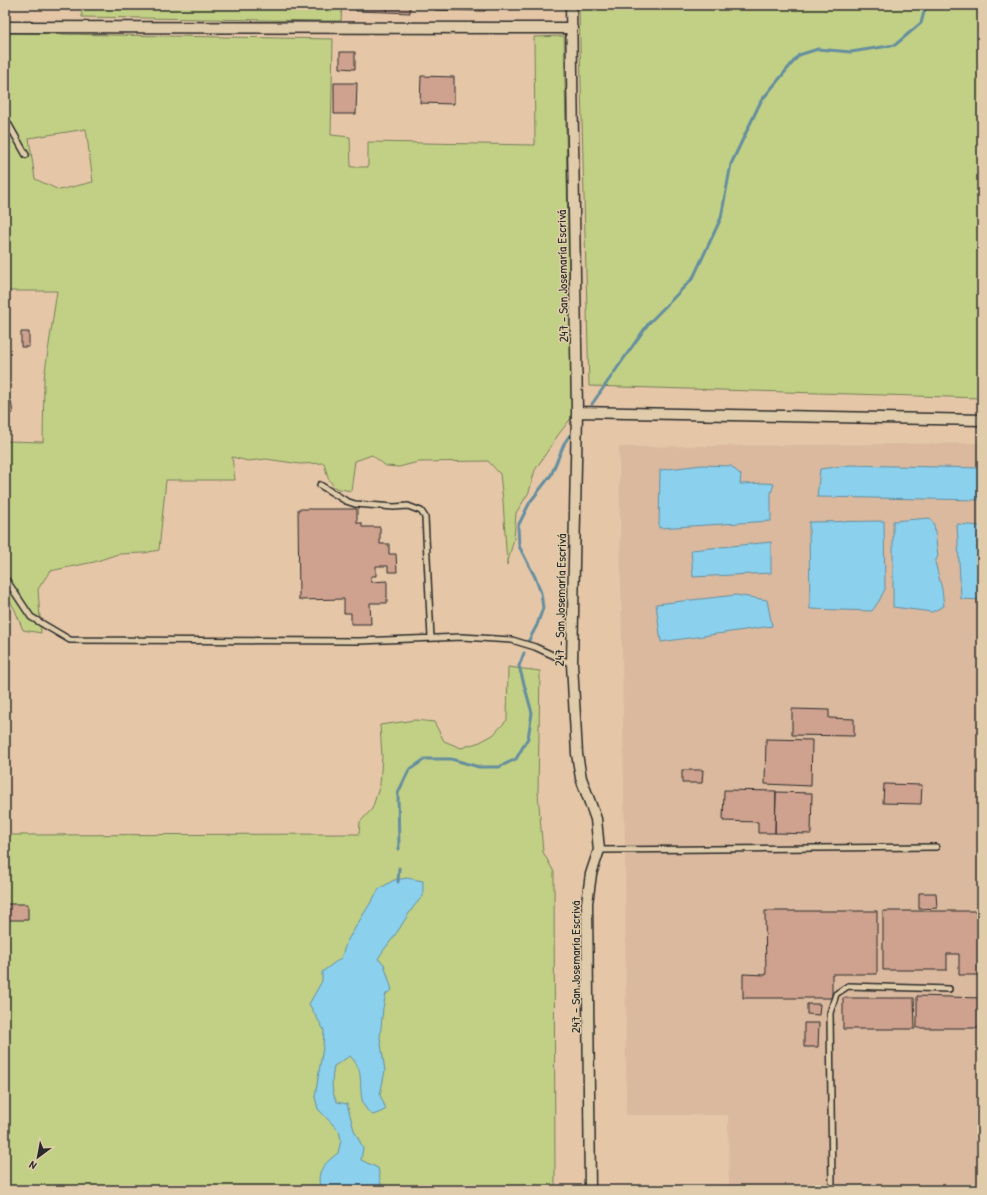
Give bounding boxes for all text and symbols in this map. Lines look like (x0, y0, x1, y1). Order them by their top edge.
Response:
street label: 247 - San Josemaría Escrivá (552, 209, 572, 343)
street label: 247 - San Josemaría Escrivá (550, 533, 570, 667)
street label: 247 - San Josemaría Escrivá (566, 901, 584, 1033)
north arrow (18, 1137, 58, 1177)
text: N (26, 1158, 39, 1173)

